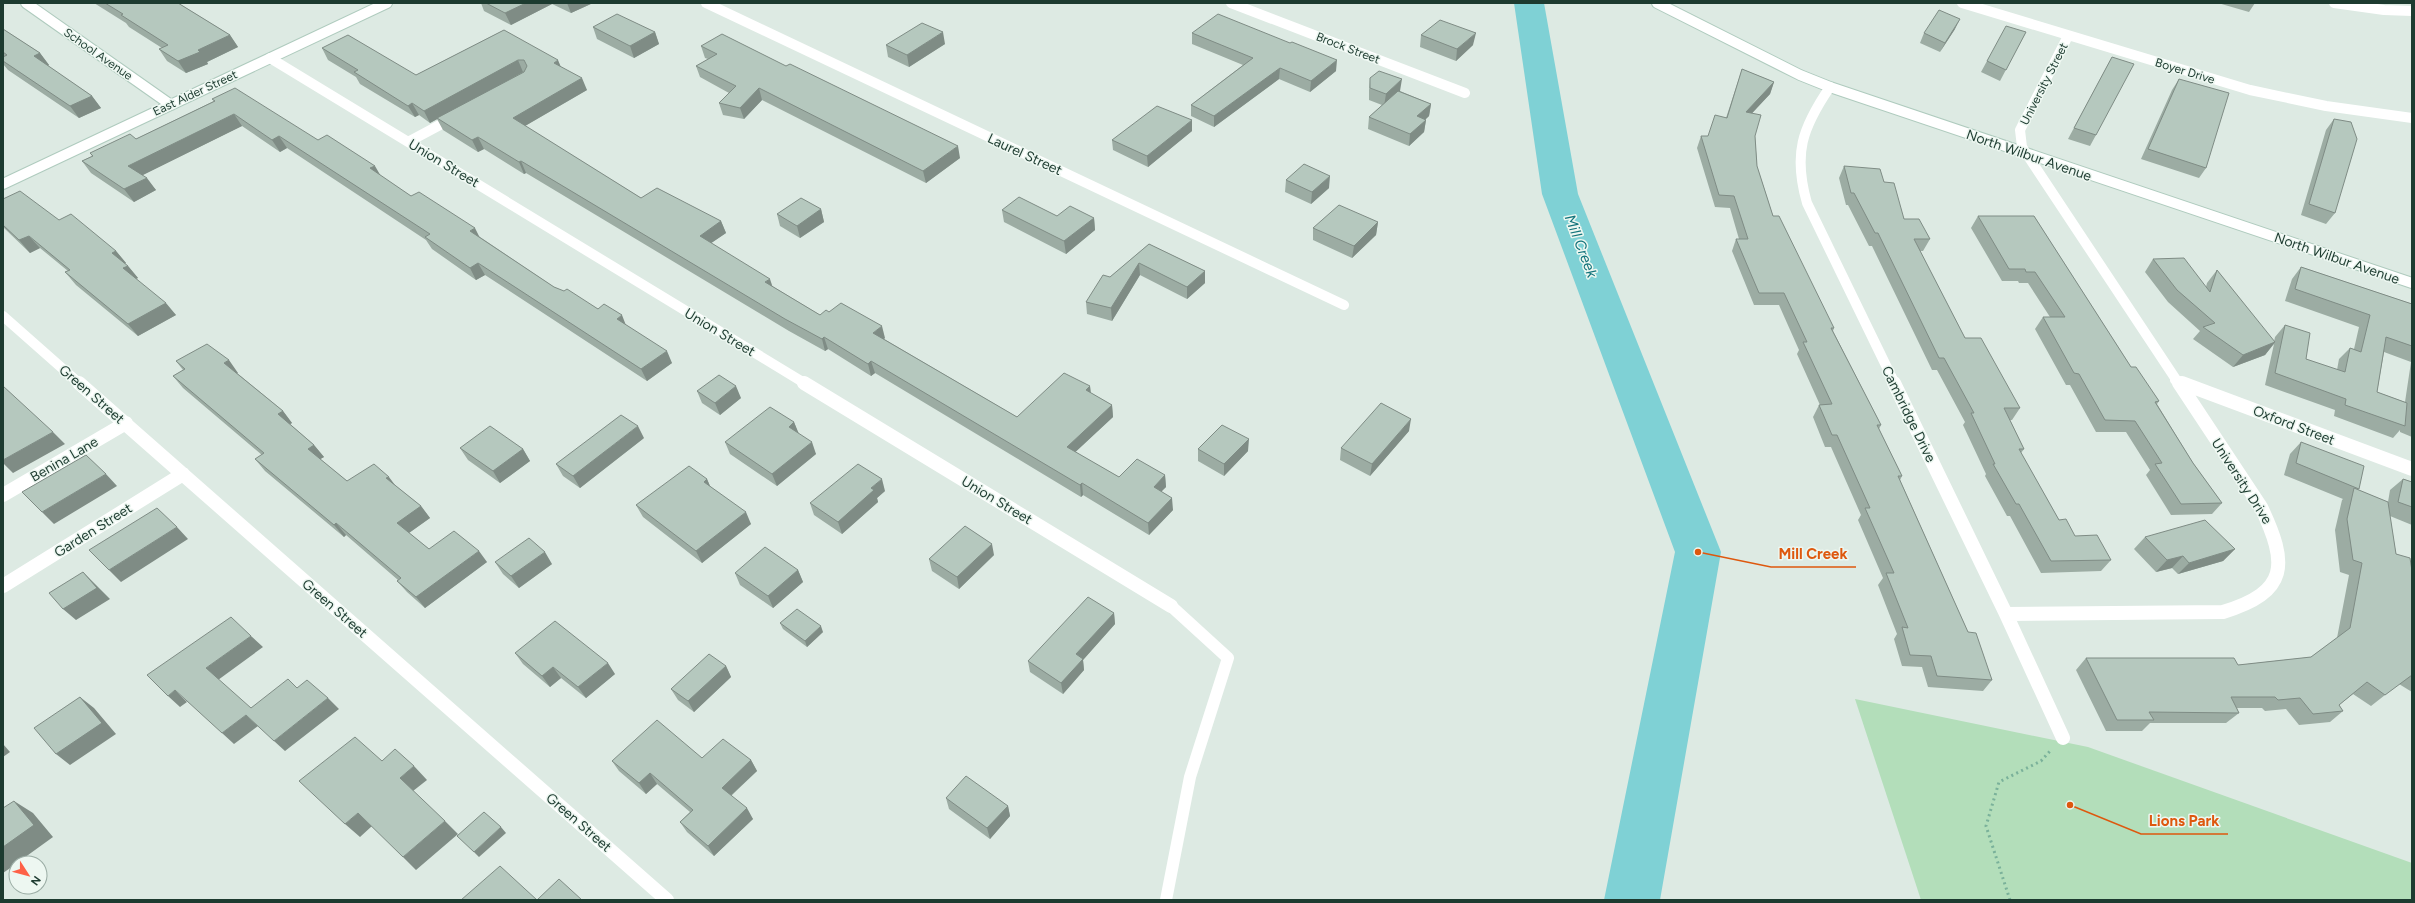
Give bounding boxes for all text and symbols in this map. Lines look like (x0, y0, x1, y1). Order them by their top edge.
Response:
street label: School Avenue (61, 25, 135, 83)
street label: Brock Street (1314, 29, 1382, 67)
street label: University Street (2017, 40, 2071, 127)
street label: Boyer Drive (2153, 55, 2217, 87)
street label: East Alder Street (151, 67, 240, 119)
street label: North Wilbur Avenue (1964, 126, 2094, 185)
street label: Laurel Street (985, 130, 1065, 179)
street label: Union Street (405, 136, 482, 191)
water label: Mill Creek (1561, 212, 1602, 281)
street label: North Wilbur Avenue (2272, 229, 2402, 288)
street label: Union Street (681, 305, 758, 360)
street label: Green Street (55, 361, 128, 427)
street label: Cambridge Drive (1878, 363, 1939, 466)
street label: Oxford Street (2250, 402, 2337, 449)
street label: Benina Lane (27, 433, 102, 486)
street label: University Drive (2208, 435, 2276, 528)
street label: Union Street (958, 473, 1035, 528)
street label: Garden Street (51, 500, 135, 561)
callout: Mill Creek (1771, 540, 1856, 567)
text: Mill Creek (1779, 545, 1848, 563)
street label: Green Street (298, 575, 371, 641)
street label: Green Street (542, 789, 615, 855)
callout: Lions Park (2141, 807, 2228, 834)
text: Lions Park (2149, 812, 2219, 830)
north arrow (8, 855, 48, 895)
text: N (28, 873, 43, 888)

